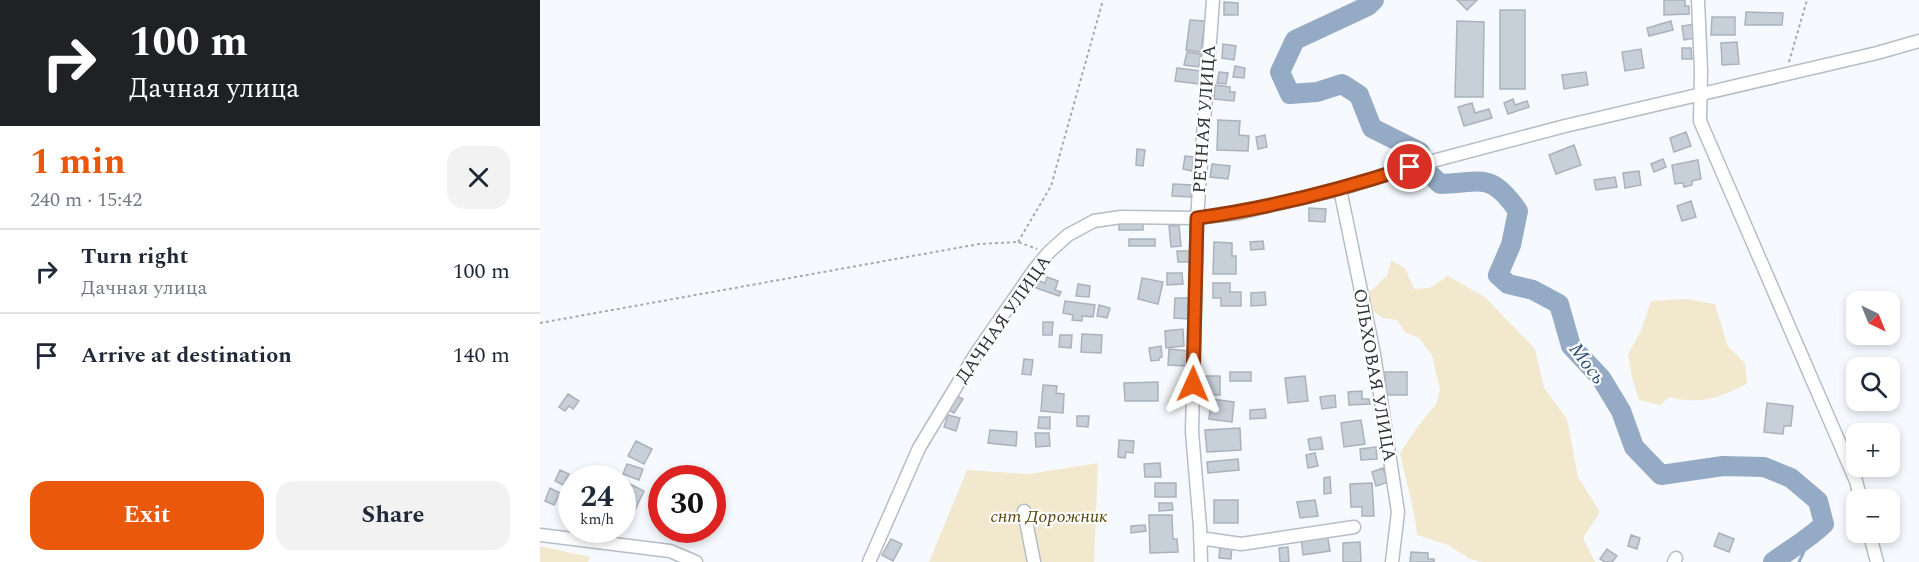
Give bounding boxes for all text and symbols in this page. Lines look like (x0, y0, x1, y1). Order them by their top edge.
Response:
text: 100 m (129, 11, 248, 74)
icon: right (30, 24, 108, 102)
street label: РЕЧНАЯ УЛИЦА (1186, 44, 1223, 194)
text: Дачная улица (129, 68, 300, 110)
text: 1 min (30, 135, 126, 190)
pin (1384, 141, 1435, 192)
button: close (447, 146, 510, 209)
icon: arrive (1393, 150, 1426, 183)
text: 240 m · 15:42 (30, 185, 142, 215)
text: Turn right (81, 240, 188, 273)
street label: ДАЧНАЯ УЛИЦА (949, 250, 1058, 389)
icon: right (30, 255, 63, 288)
text: 100 m (453, 255, 510, 288)
text: Дачная улица (81, 273, 207, 303)
street label: ОЛЬХОВАЯ УЛИЦА (1346, 286, 1403, 464)
north arrow (1846, 291, 1900, 345)
map controls (1846, 291, 1900, 543)
water label: Мось (1561, 336, 1613, 391)
icon: arrive (30, 339, 63, 372)
text: Arrive at destination (81, 339, 292, 372)
text: 140 m (453, 339, 510, 372)
position arrow (1161, 352, 1225, 416)
button: search (1846, 357, 1900, 411)
button: + (1846, 423, 1900, 477)
speed limit sign: 30 (648, 465, 726, 543)
text: 24 (580, 474, 614, 520)
button: Exit (30, 481, 264, 550)
button: Share (276, 481, 510, 550)
button: − (1846, 489, 1900, 543)
park label: снт Дорожник (990, 503, 1108, 530)
text: km/h (580, 508, 614, 531)

